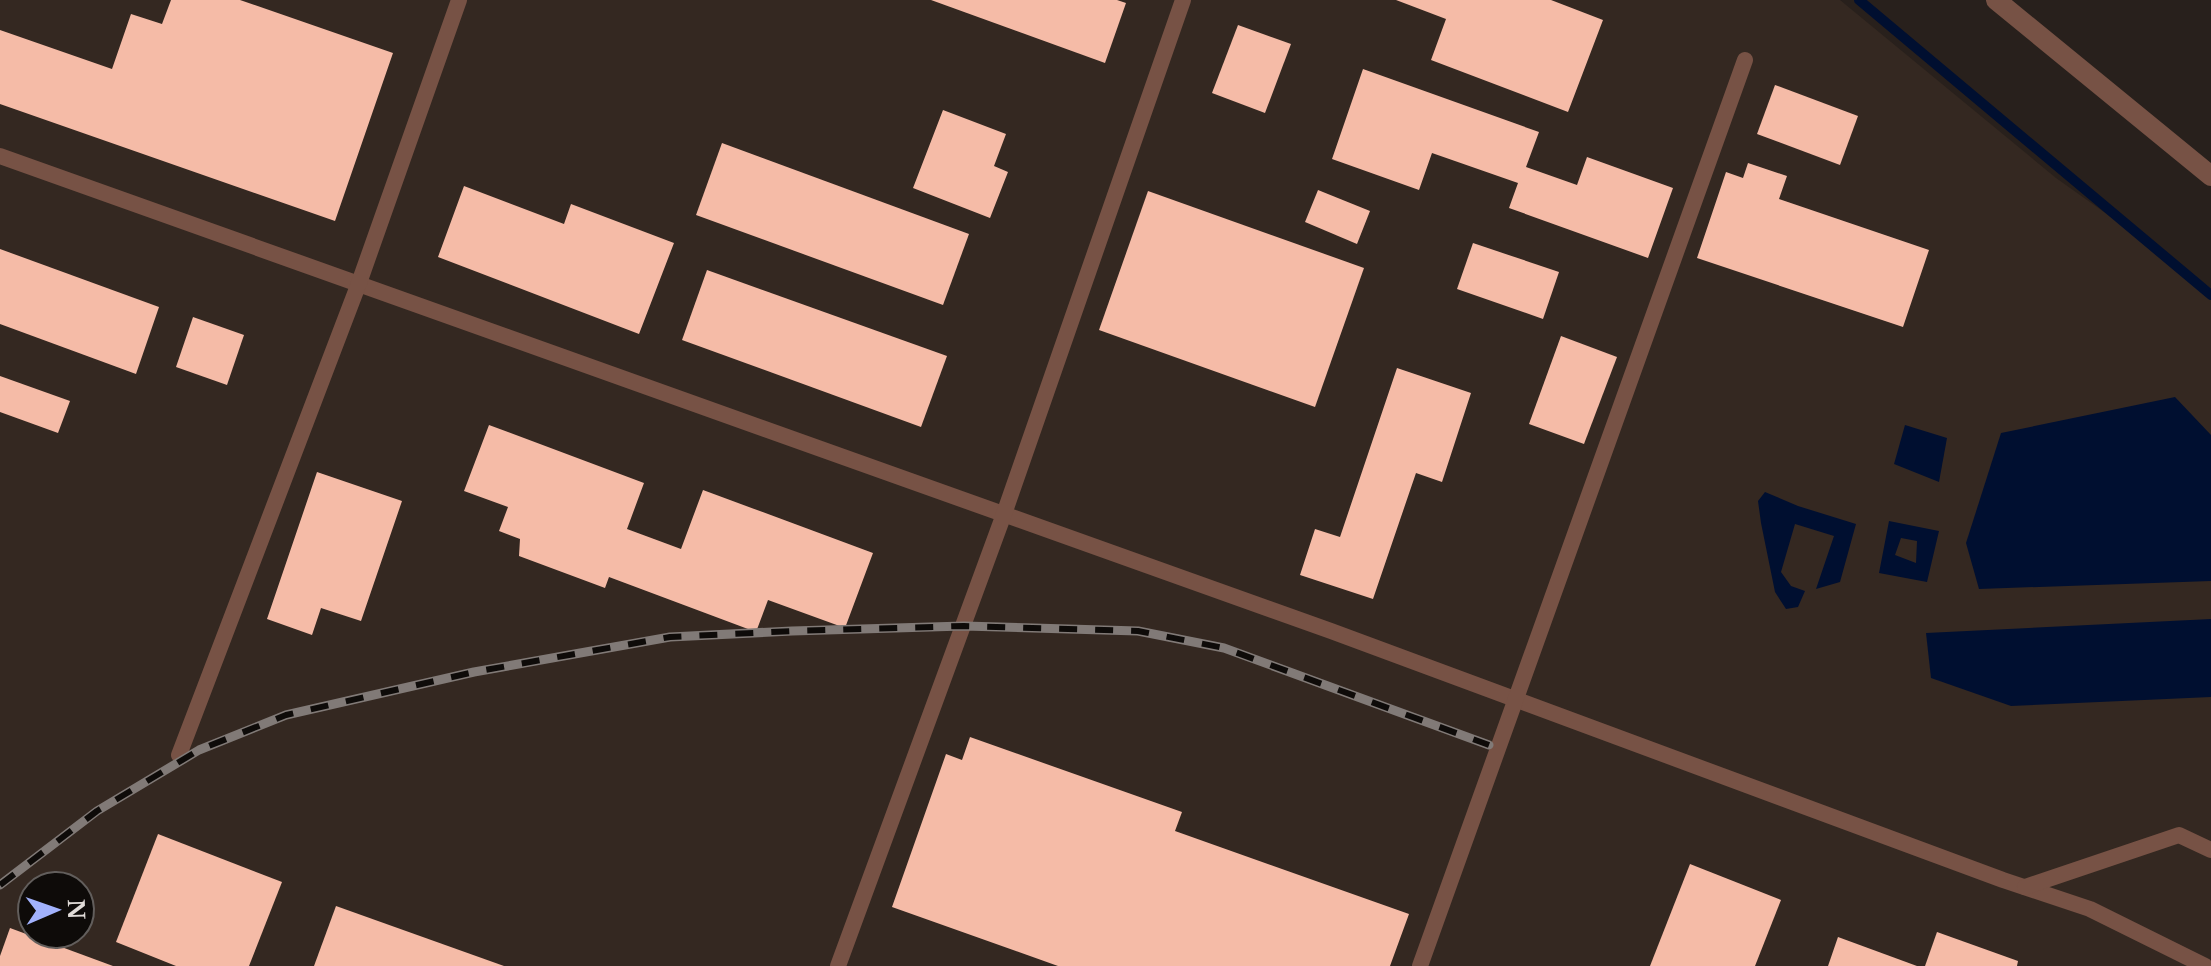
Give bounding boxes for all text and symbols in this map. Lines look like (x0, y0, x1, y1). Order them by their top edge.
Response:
north arrow (16, 870, 96, 950)
text: N (62, 899, 89, 920)

